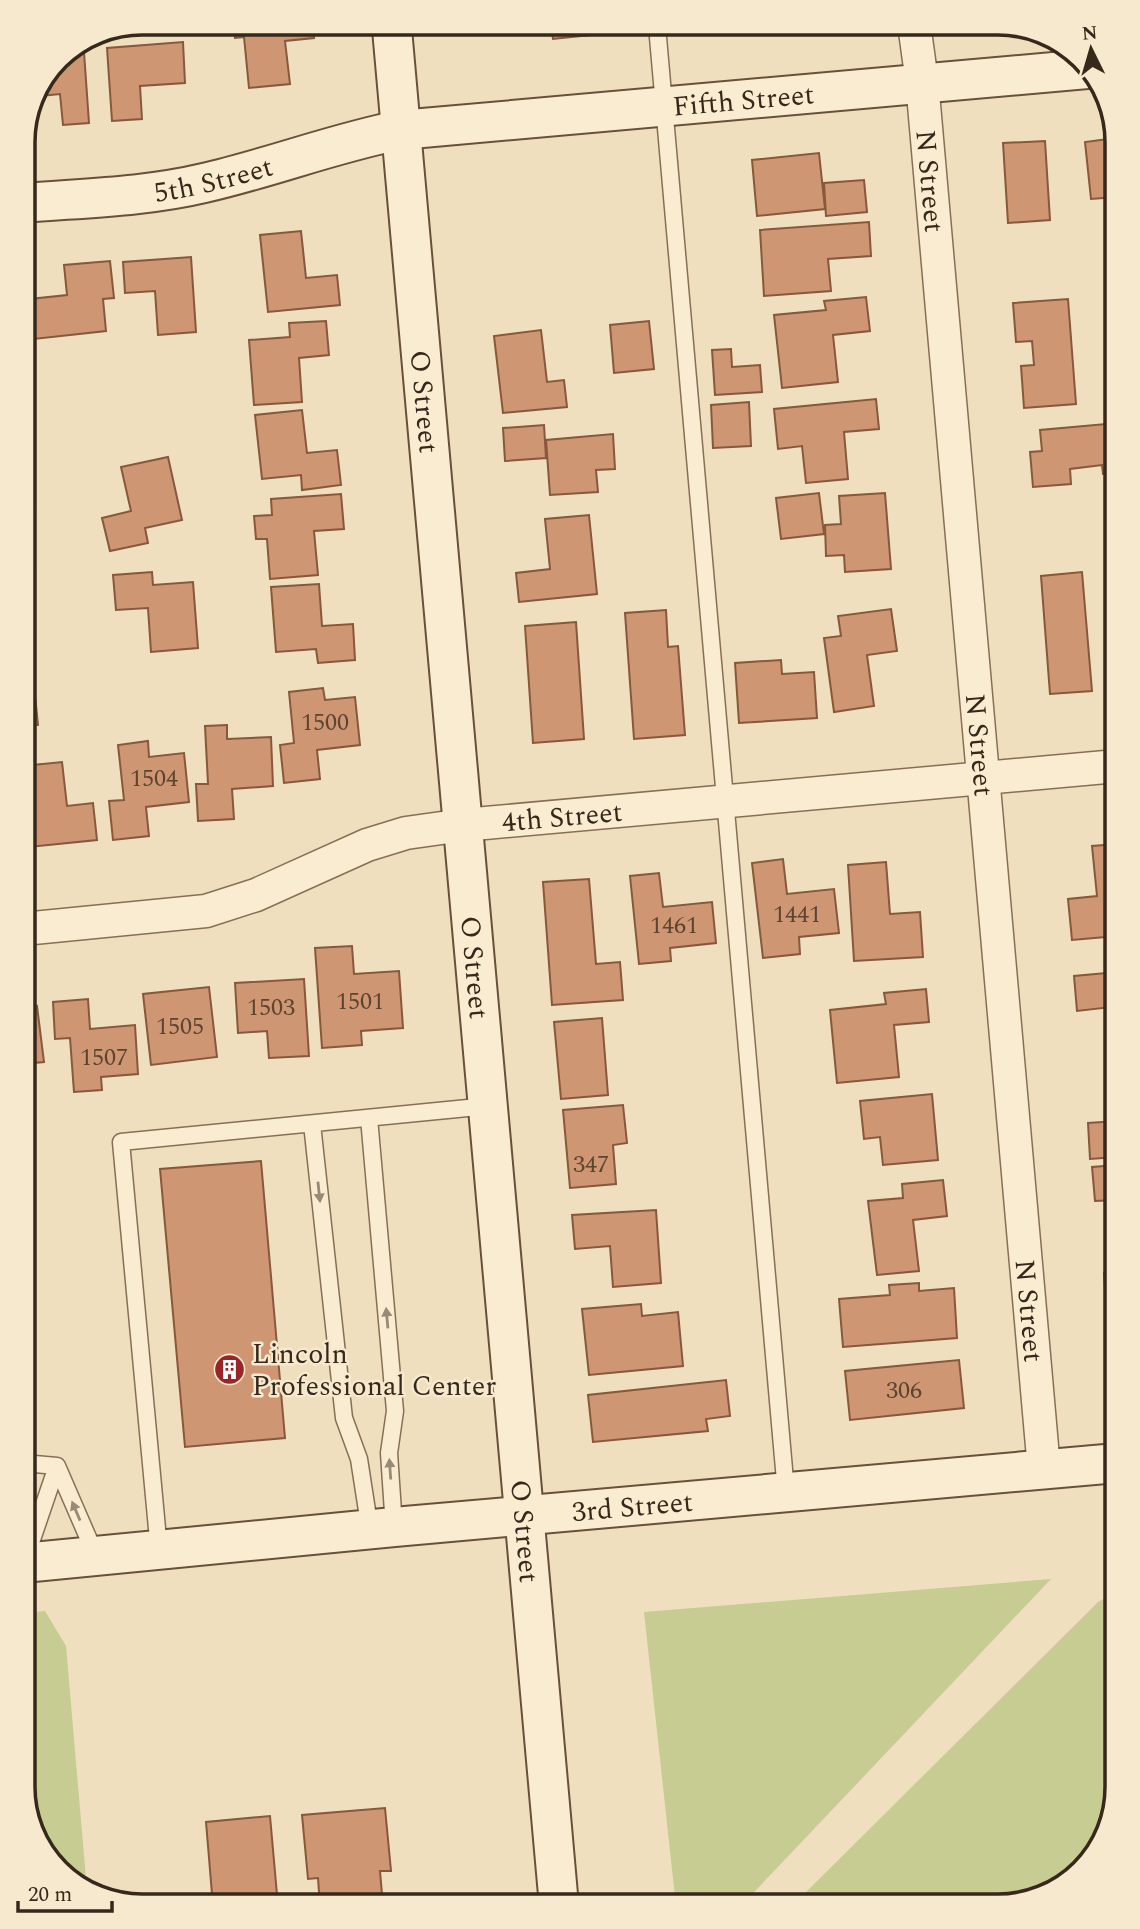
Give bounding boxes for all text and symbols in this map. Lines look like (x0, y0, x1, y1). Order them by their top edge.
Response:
north arrow (1056, 14, 1126, 84)
text: N (1081, 18, 1099, 49)
street label: Fifth Street (671, 73, 816, 129)
street label: N Street (903, 128, 955, 234)
street label: 5th Street (151, 146, 278, 215)
street label: O Street (398, 348, 450, 455)
street label: N Street (953, 692, 1005, 798)
house number: 1500 (301, 705, 349, 741)
house number: 1504 (130, 761, 178, 797)
street label: 4th Street (500, 791, 624, 844)
house number: 1441 (773, 897, 821, 933)
house number: 1461 (650, 908, 698, 944)
street label: O Street (448, 914, 500, 1021)
house number: 1501 (336, 984, 384, 1020)
house number: 1503 (247, 990, 295, 1026)
house number: 1505 (156, 1009, 204, 1045)
house number: 1507 (80, 1040, 128, 1076)
house number: 347 (573, 1147, 609, 1183)
one-way arrow (314, 1181, 325, 1203)
street label: N Street (1003, 1258, 1055, 1364)
one-way arrow (381, 1307, 392, 1329)
place label: Lincoln Professional Center (252, 1333, 496, 1408)
building icon: Lincoln Professional Center (212, 1352, 246, 1386)
house number: 306 (886, 1373, 922, 1409)
one-way arrow (384, 1457, 395, 1479)
street label: O Street (498, 1478, 550, 1585)
street label: 3rd Street (570, 1481, 695, 1534)
one-way arrow (70, 1501, 82, 1521)
scale bar (18, 1870, 112, 1914)
text: 20 m (28, 1879, 72, 1911)

